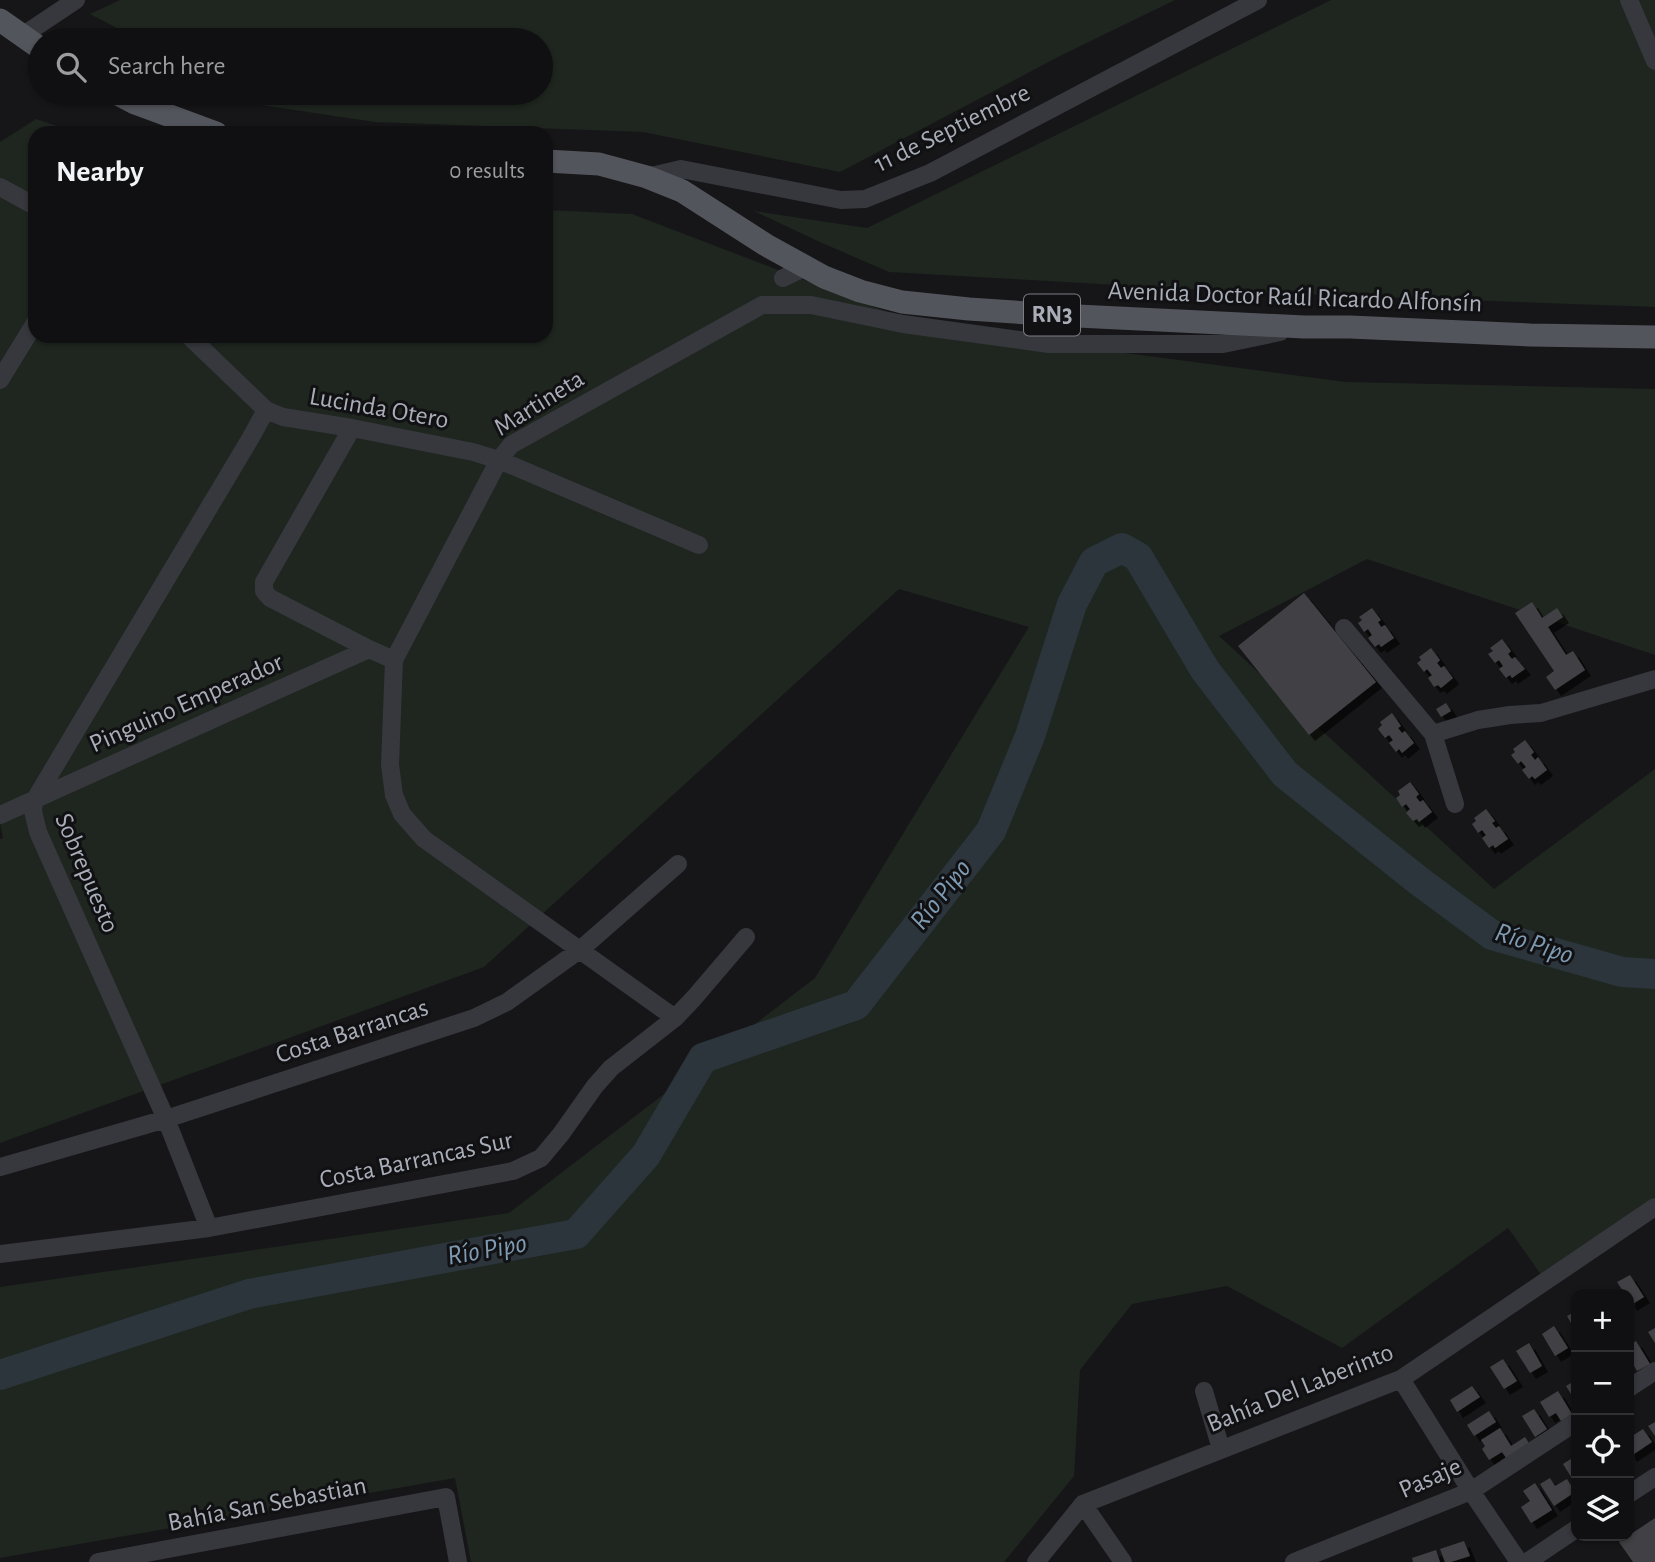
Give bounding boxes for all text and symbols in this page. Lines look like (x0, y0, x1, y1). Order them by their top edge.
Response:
search box (28, 28, 553, 105)
icon: search (52, 48, 90, 86)
text: Search here (108, 53, 226, 79)
street label: 11 de Septiembre (870, 79, 1034, 177)
text: Nearby (56, 157, 144, 187)
text: 0 results (449, 160, 525, 183)
street label: Avenida Doctor Raúl Ricardo Alfonsín (1107, 277, 1483, 317)
road number: RN3 (1024, 294, 1080, 336)
street label: Martineta (489, 365, 589, 441)
street label: Lucinda Otero (307, 383, 451, 433)
street label: Pinguino Emperador (85, 648, 287, 757)
street label: Sobrepuesto (50, 810, 124, 936)
water label: Río Pipo (905, 855, 977, 935)
water label: Río Pipo (1491, 918, 1577, 970)
street label: Costa Barrancas (272, 994, 432, 1068)
street label: Costa Barrancas Sur (317, 1127, 516, 1193)
water label: Río Pipo (445, 1229, 529, 1271)
map controls (1571, 1289, 1634, 1541)
button: + (1571, 1289, 1634, 1352)
street label: Bahía Del Laberinto (1203, 1339, 1397, 1437)
button: − (1571, 1352, 1634, 1415)
button: locate (1571, 1415, 1634, 1478)
street label: Pasaje (1395, 1453, 1465, 1503)
street label: Bahía San Sebastian (165, 1472, 369, 1536)
button: layers (1571, 1478, 1634, 1541)

